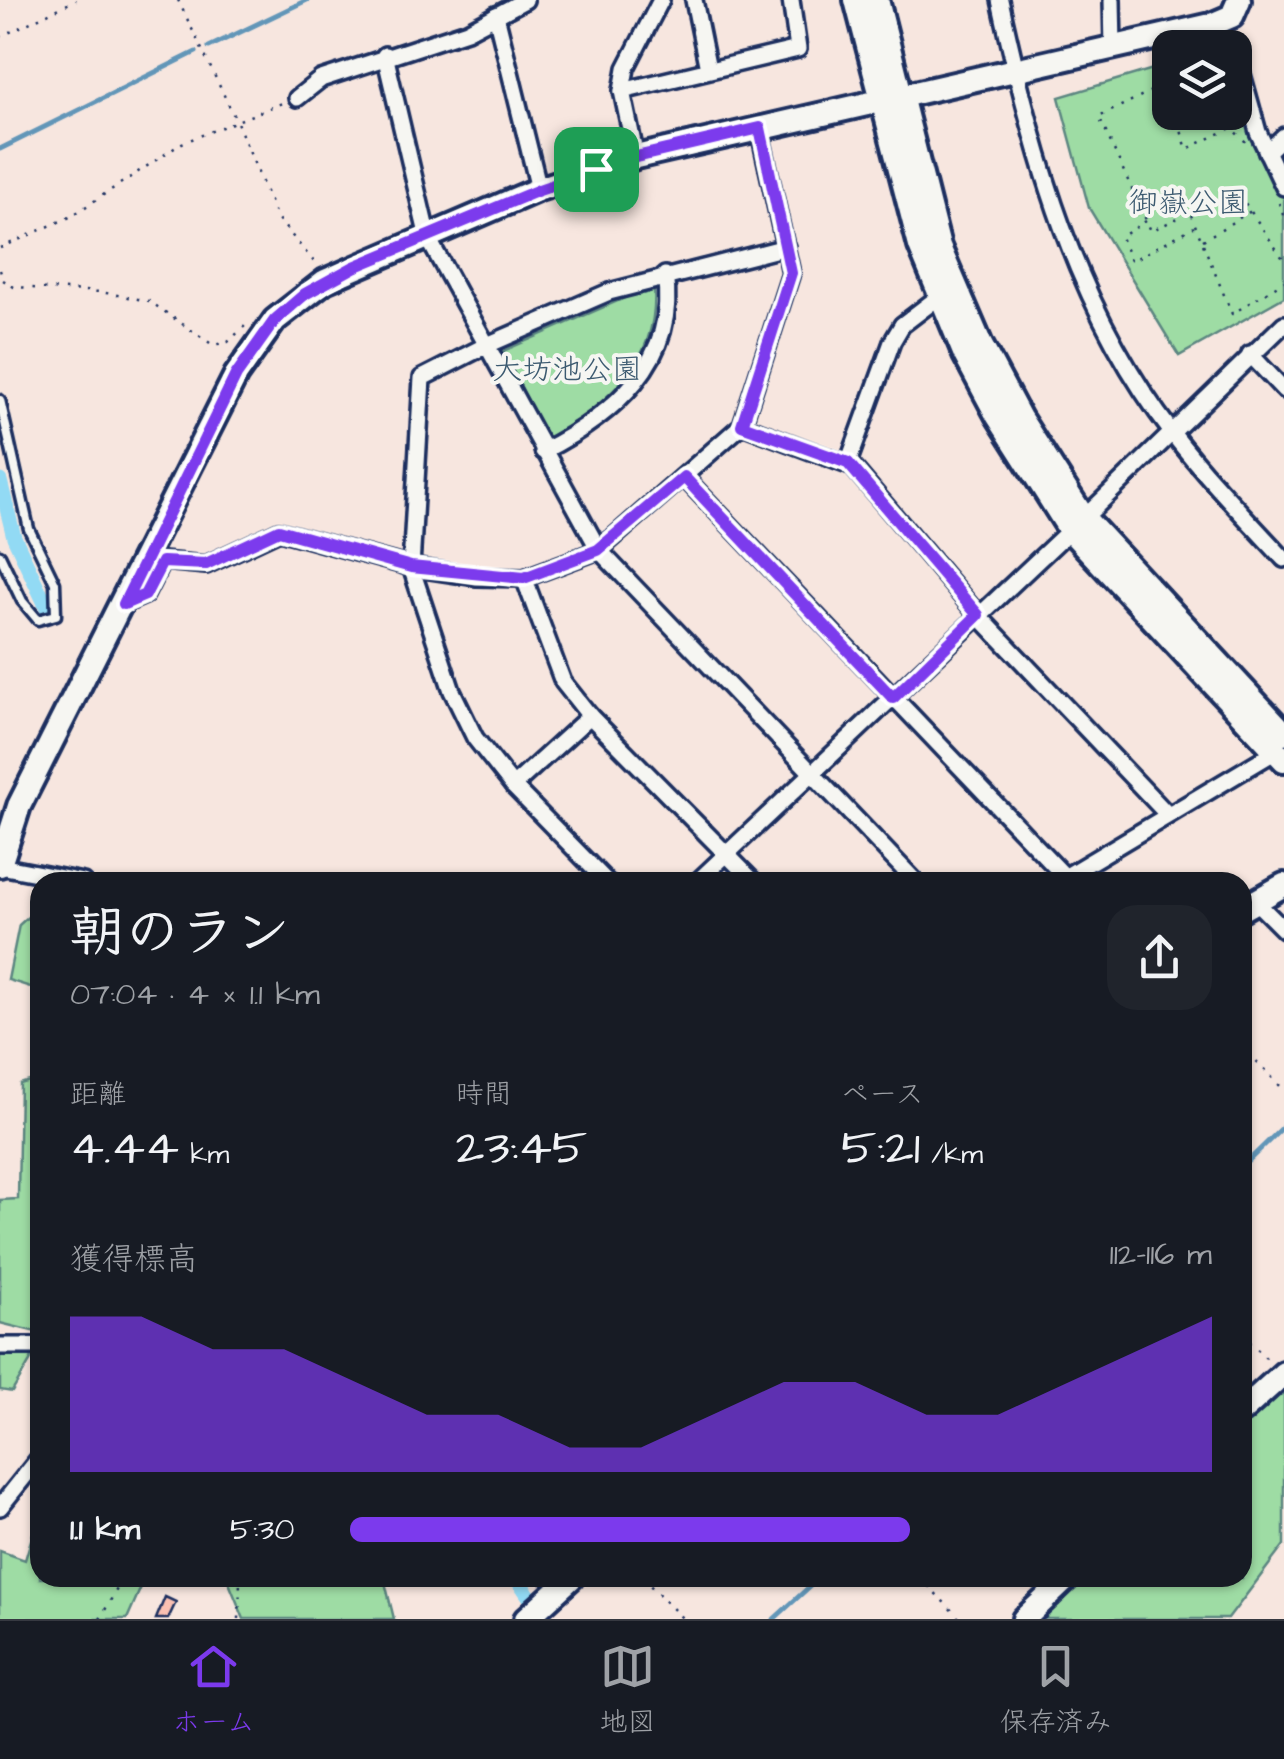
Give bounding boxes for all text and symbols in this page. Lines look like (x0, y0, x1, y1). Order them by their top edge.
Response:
map controls (1152, 30, 1252, 130)
button: layers (1152, 30, 1252, 130)
pin (554, 127, 639, 212)
icon: arrive (569, 142, 624, 197)
park label: 御嶽公園 (1128, 182, 1248, 224)
park label: 大坊池公園 (492, 349, 642, 391)
text: 朝のラン (70, 896, 290, 972)
button: share (1107, 905, 1212, 1010)
text: 07:04 · 4 × 1.1 km (70, 972, 320, 1017)
text: 距離 (70, 1075, 126, 1114)
text: 時間 (456, 1075, 512, 1114)
text: ペース (841, 1075, 924, 1114)
text: 4.44 (70, 1114, 179, 1183)
text: 23:45 (456, 1114, 588, 1183)
text: 5:21 (841, 1114, 920, 1183)
text: km (179, 1135, 229, 1174)
text: /km (920, 1135, 983, 1174)
text: 112–116 m (1110, 1232, 1212, 1277)
text: 獲得標高 (70, 1237, 198, 1282)
text: 1.1 km (70, 1507, 140, 1552)
text: 5:30 (230, 1507, 294, 1552)
tab: ホーム (172, 1639, 255, 1742)
tab: 地図 (599, 1639, 655, 1742)
tab: 保存済み (1000, 1639, 1112, 1742)

